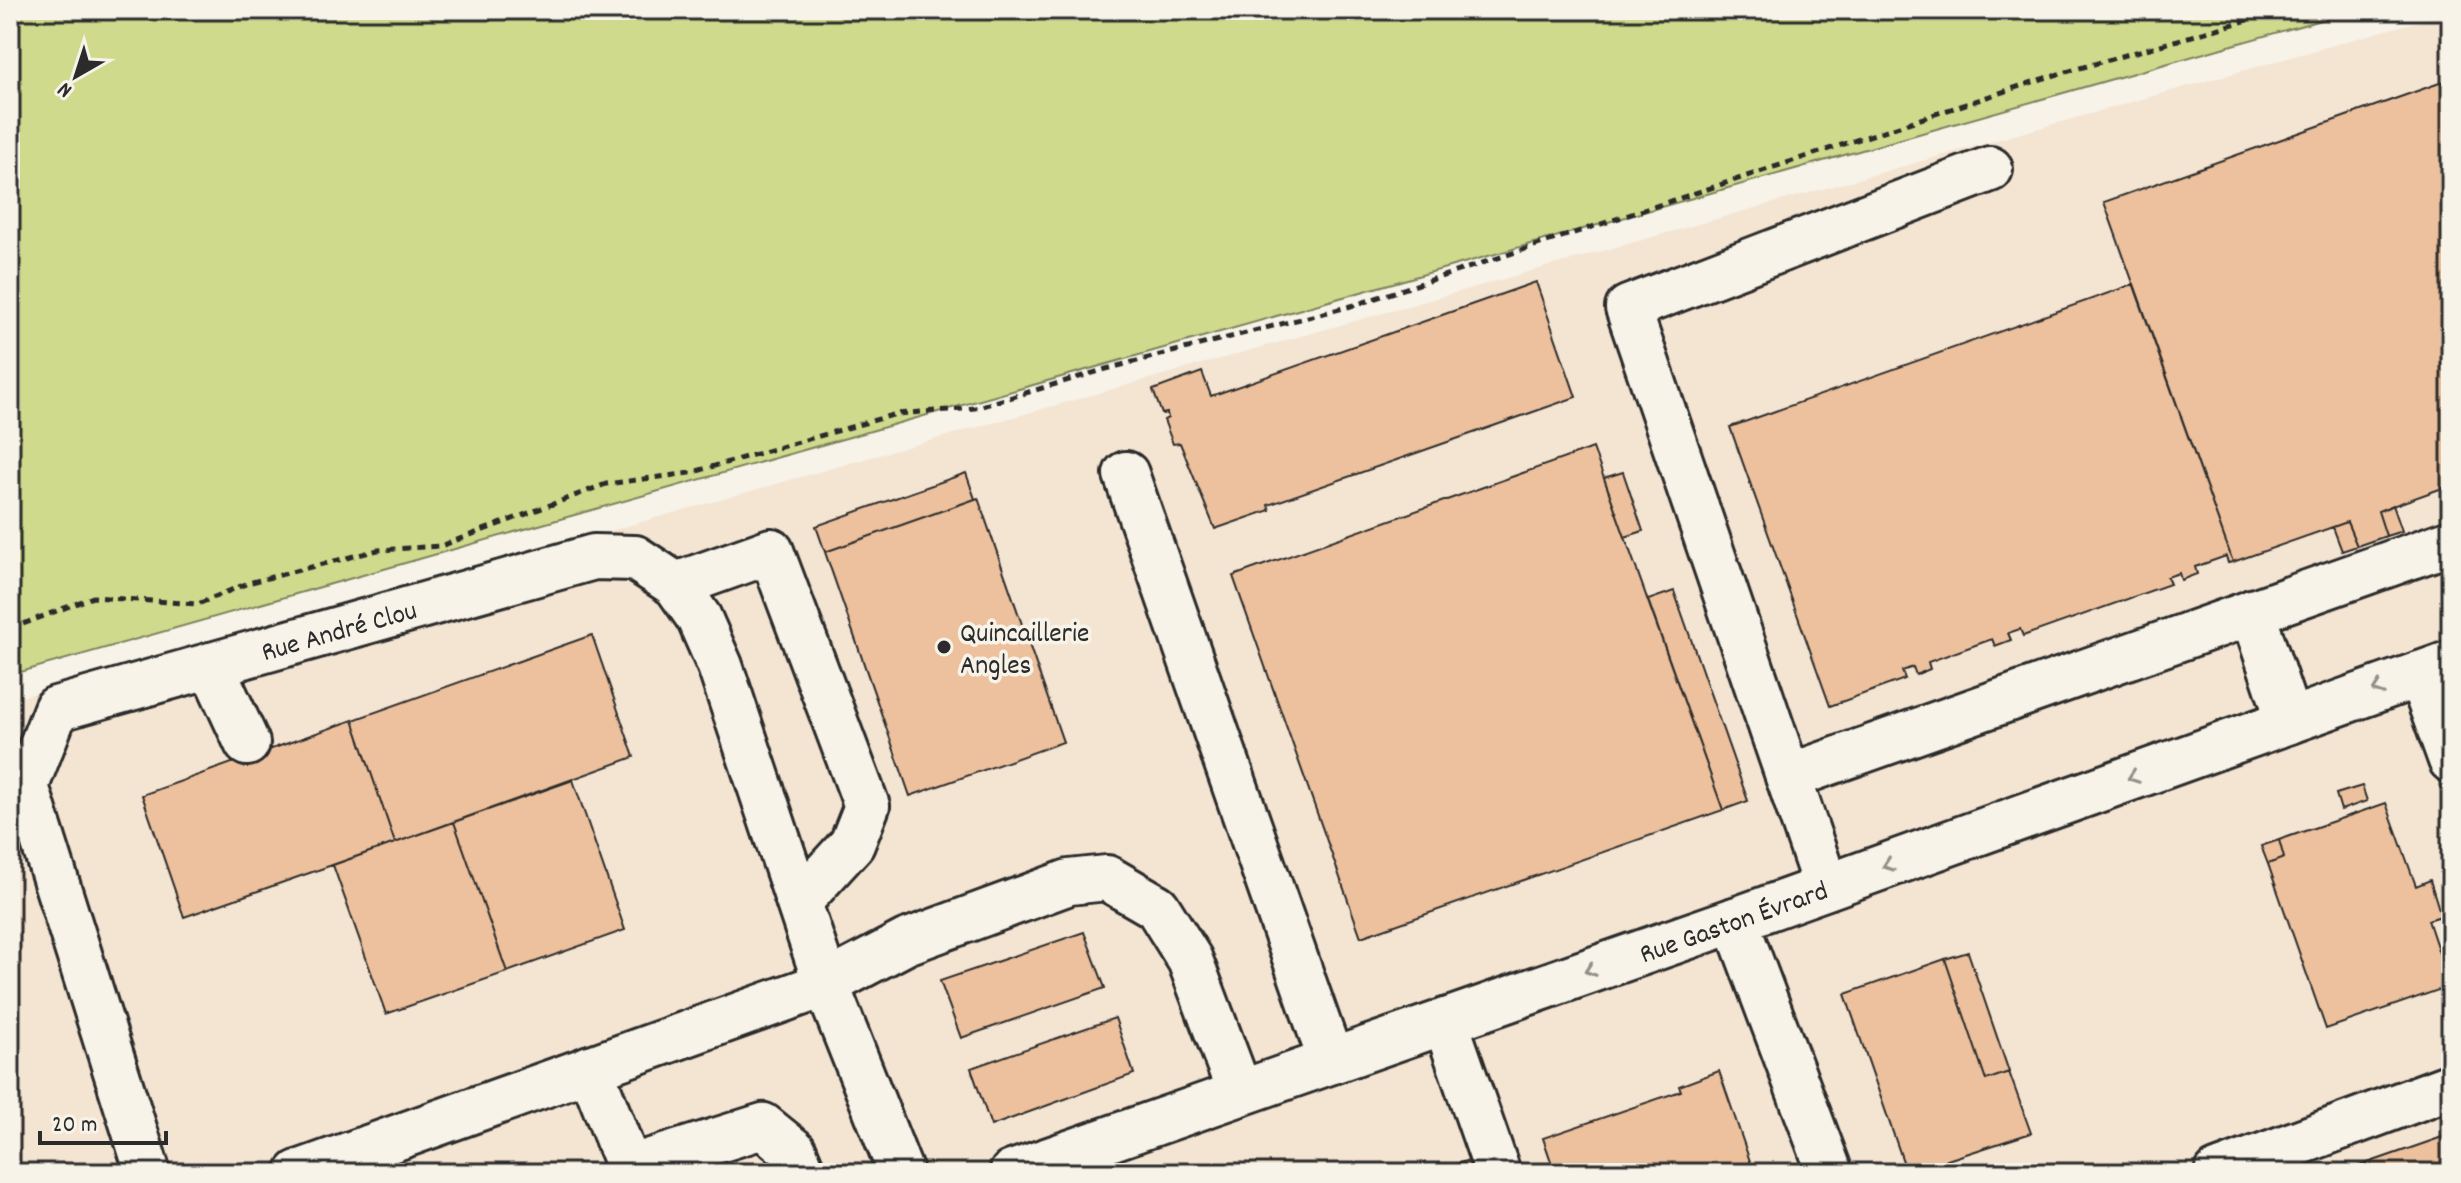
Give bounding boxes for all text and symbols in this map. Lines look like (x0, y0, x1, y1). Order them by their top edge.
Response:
north arrow (36, 36, 116, 116)
text: N (52, 73, 80, 104)
street label: Rue André Clou (258, 593, 422, 675)
place label: Quincaillerie Angles (960, 616, 1089, 688)
marker: Quincaillerie Angles (935, 638, 953, 656)
one-way arrow (2371, 680, 2385, 696)
one-way arrow (2127, 767, 2141, 784)
one-way arrow (1882, 855, 1896, 871)
street label: Rue Gaston Évrard (1635, 873, 1834, 977)
one-way arrow (1584, 961, 1598, 977)
scale bar (40, 1095, 166, 1145)
text: 20 m (52, 1109, 98, 1143)

